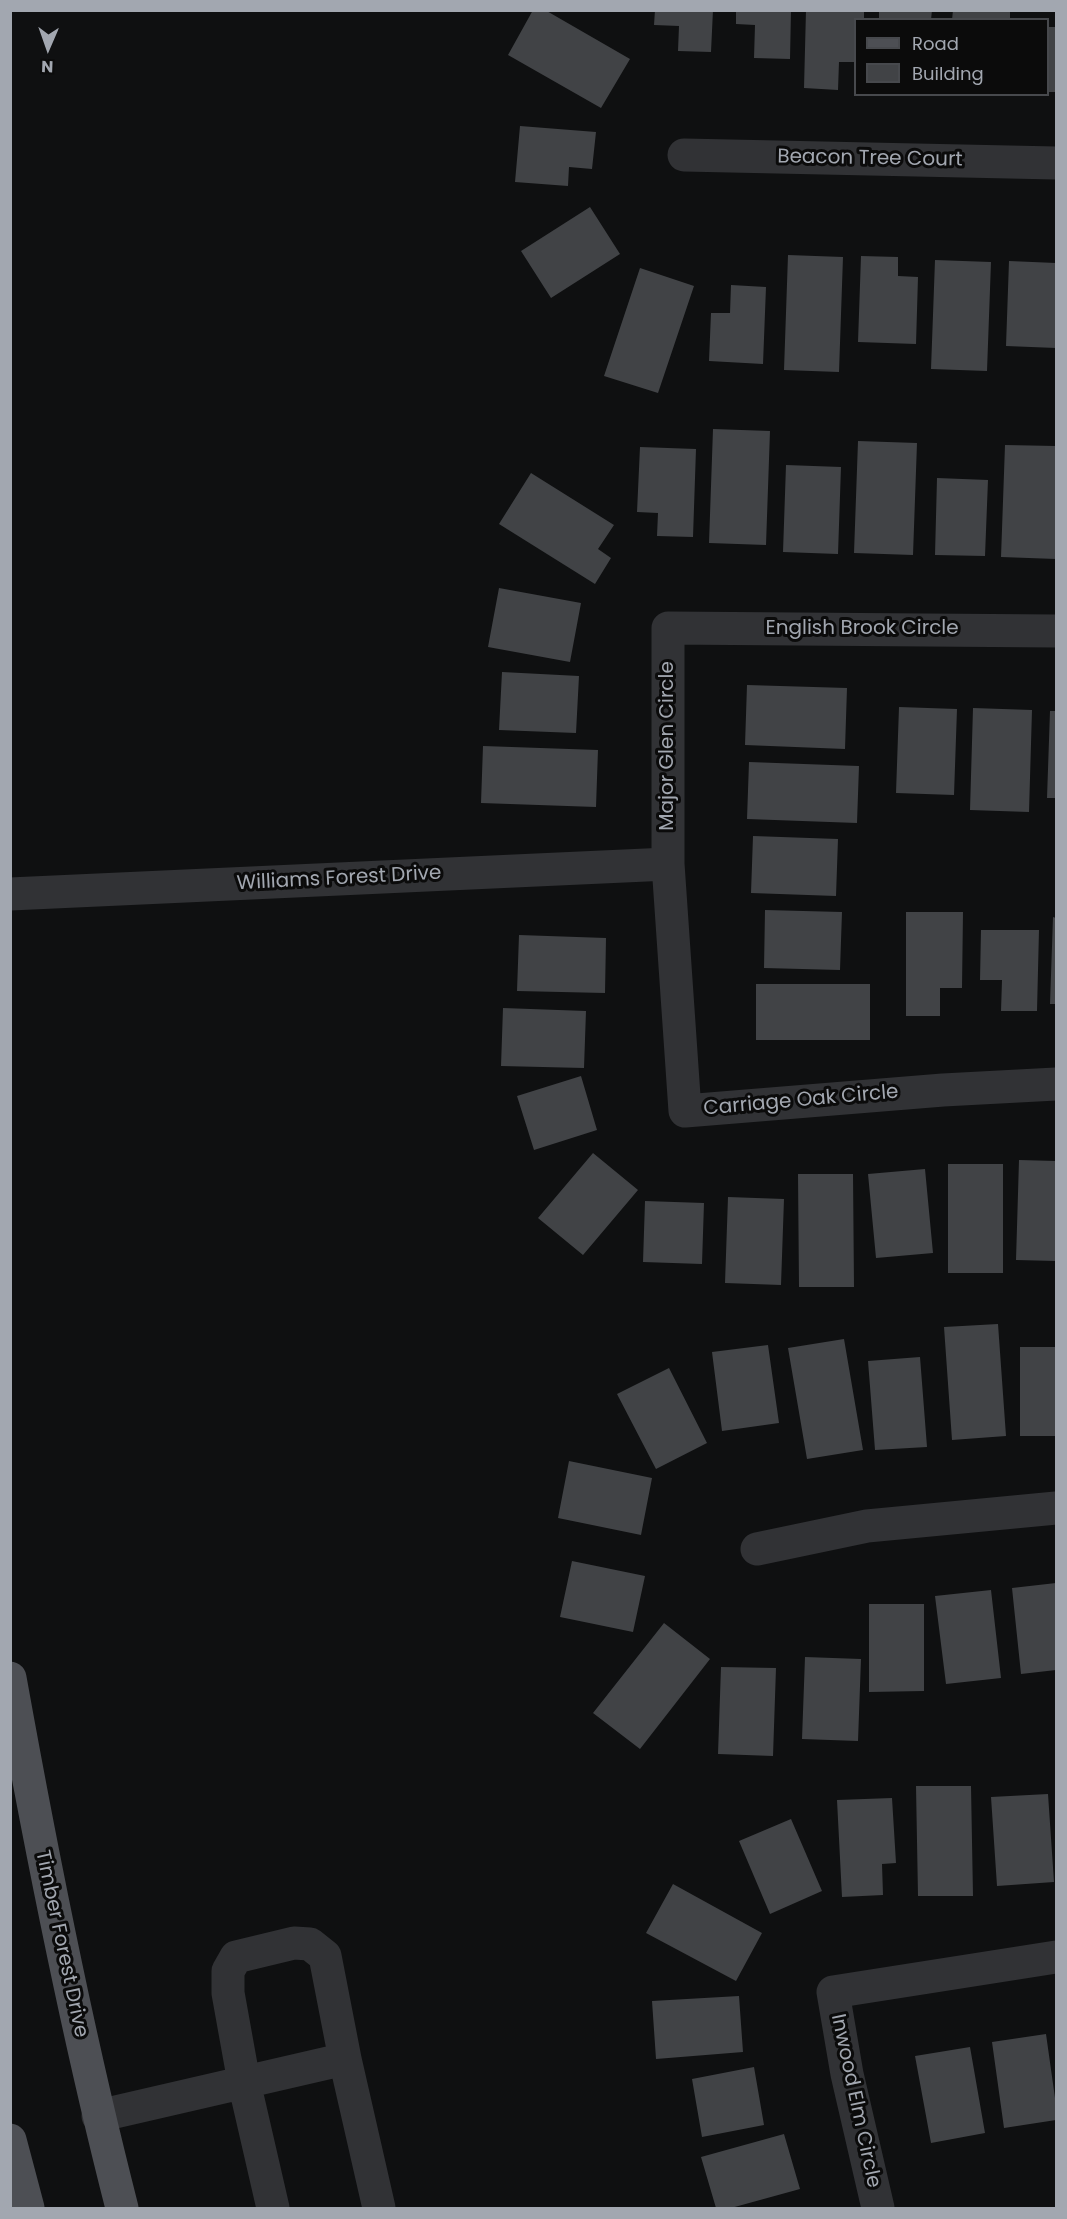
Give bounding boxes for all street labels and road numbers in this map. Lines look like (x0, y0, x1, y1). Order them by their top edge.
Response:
street label: Beacon Tree Court (777, 145, 963, 173)
street label: English Brook Circle (765, 617, 959, 641)
street label: Major Glen Circle (656, 661, 680, 831)
street label: Williams Forest Drive (236, 862, 442, 896)
street label: Carriage Oak Circle (702, 1081, 900, 1121)
street label: Timber Forest Drive (29, 1848, 93, 2040)
street label: Inwood Elm Circle (825, 2012, 885, 2190)

